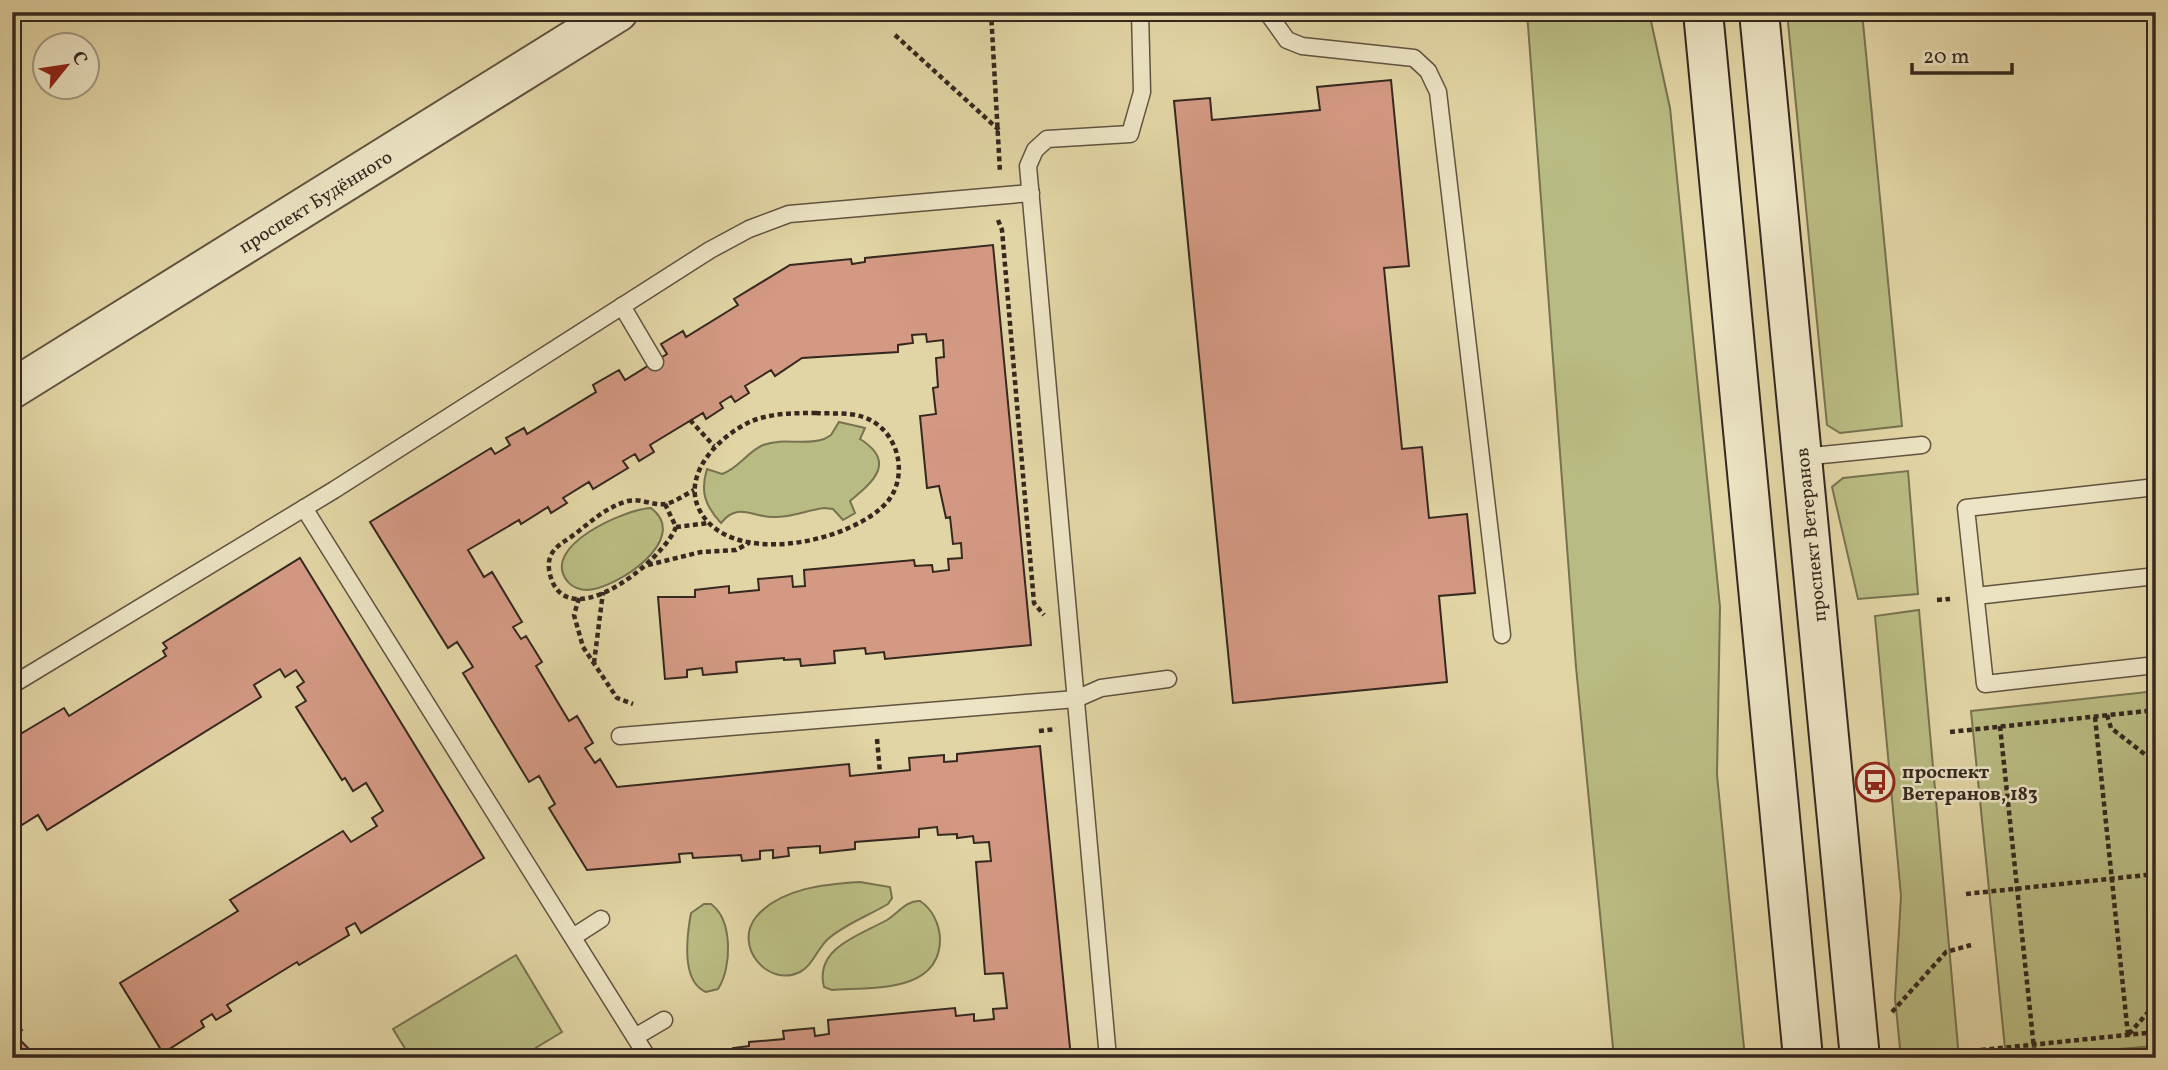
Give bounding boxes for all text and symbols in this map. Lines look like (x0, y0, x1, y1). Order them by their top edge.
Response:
north arrow (32, 32, 102, 102)
scale bar (1912, 32, 2012, 76)
text: 20 m (1923, 43, 1969, 72)
text: С (65, 47, 93, 70)
street label: проспект Будённого (234, 145, 398, 261)
street label: проспект Ветеранов (1790, 446, 1834, 623)
place label: проспект Ветеранов, 183 (1902, 760, 2038, 808)
bus stop icon: проспект Ветеранов, 183 (1854, 761, 1896, 803)

